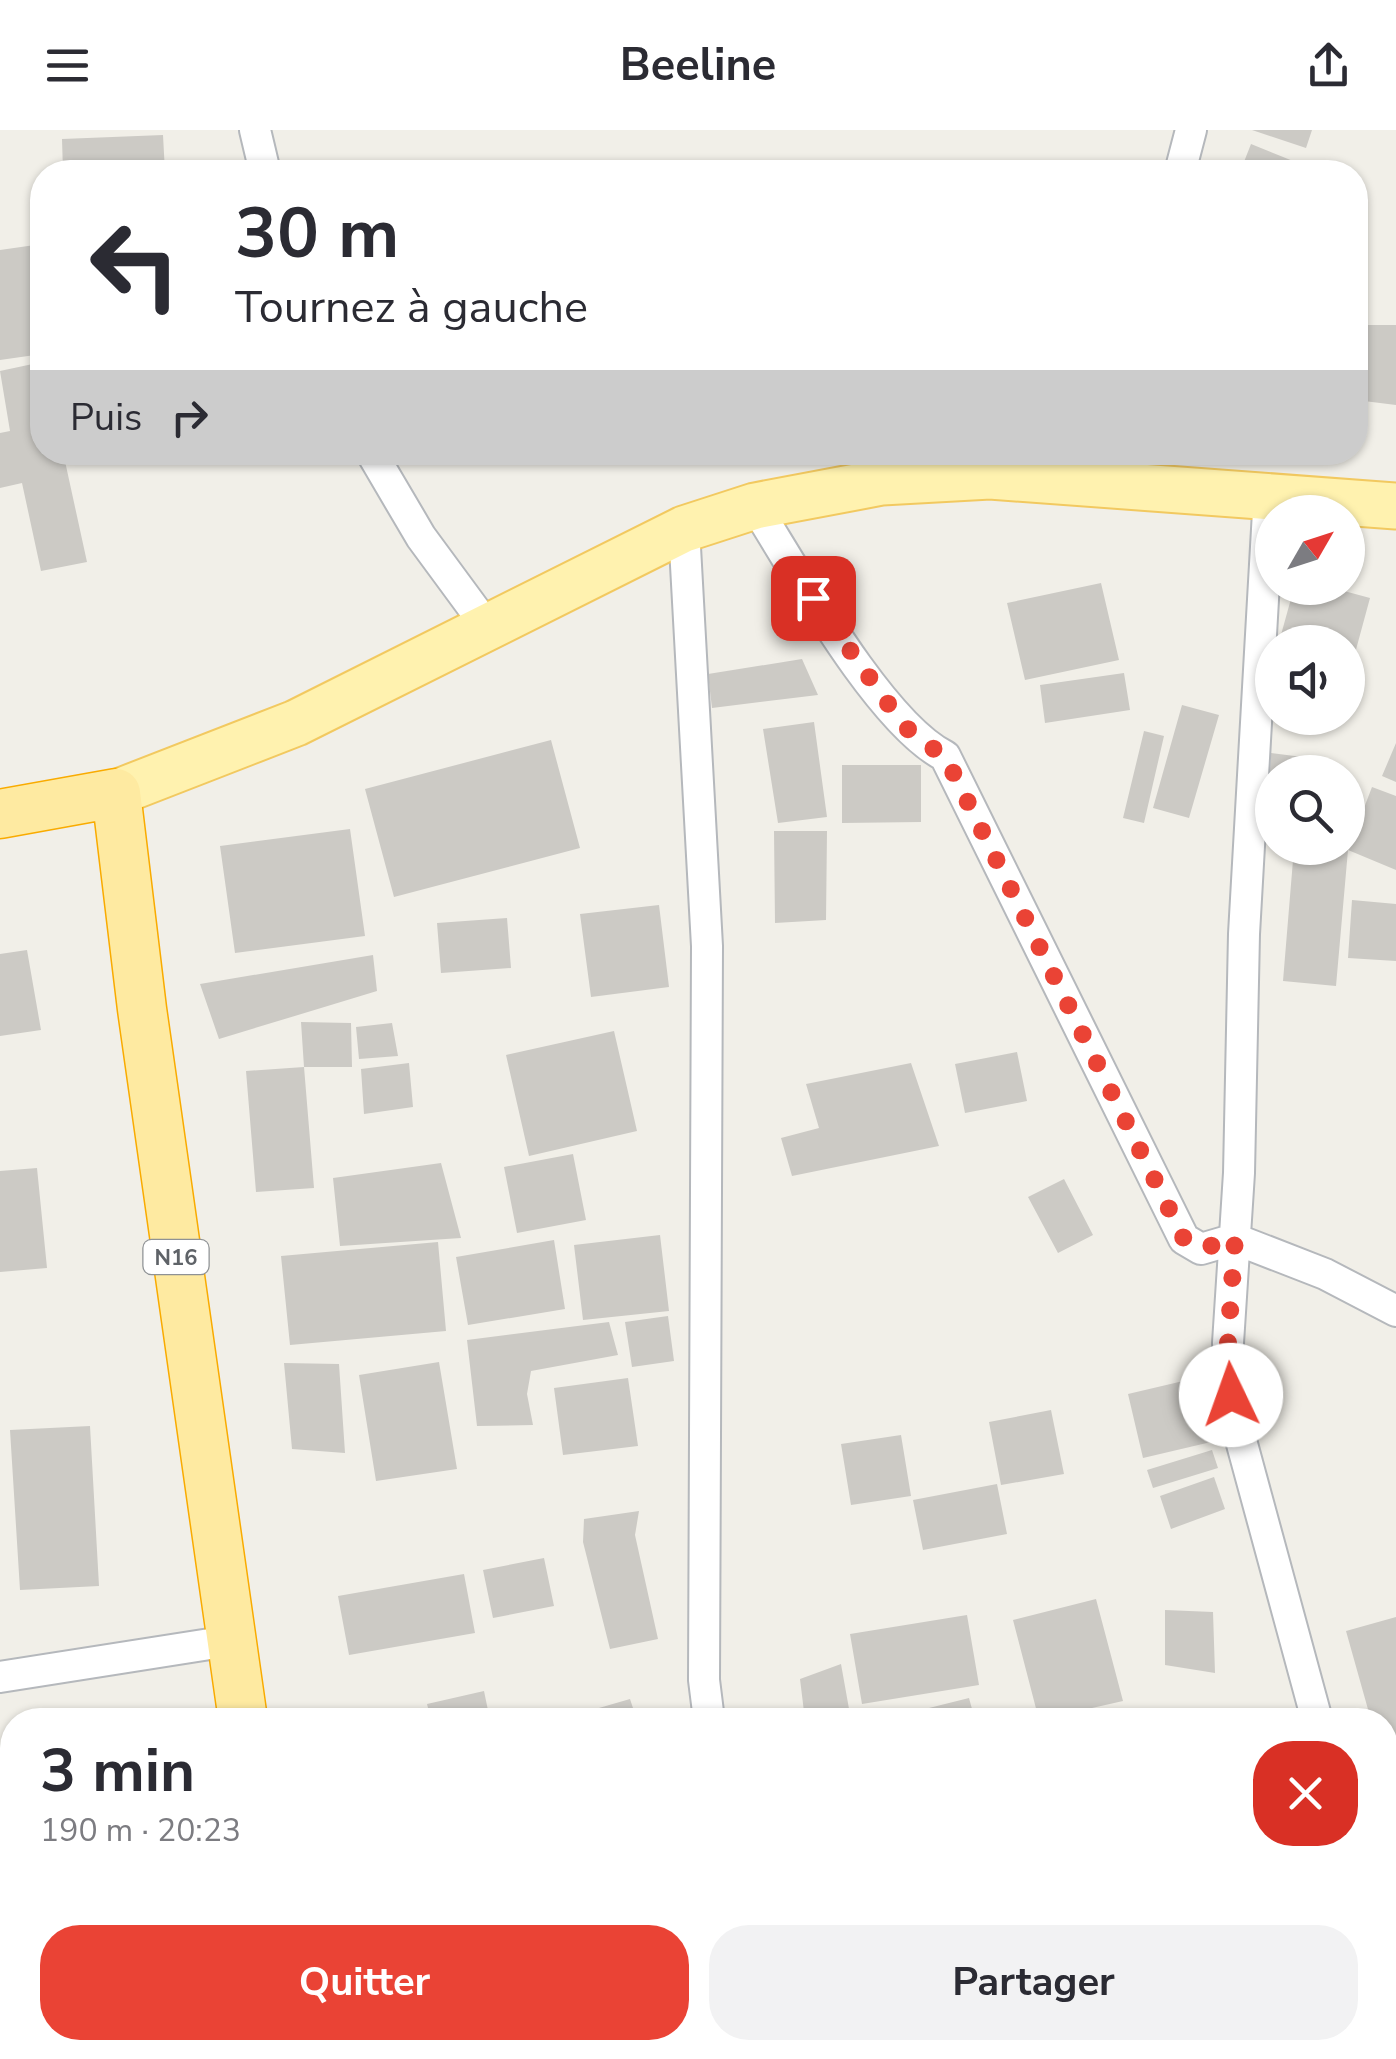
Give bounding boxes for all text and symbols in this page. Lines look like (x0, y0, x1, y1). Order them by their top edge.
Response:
text: Beeline (620, 35, 776, 96)
icon: menu (40, 38, 95, 93)
icon: share (1301, 38, 1356, 93)
text: 30 m (235, 186, 399, 282)
icon: left (70, 200, 200, 330)
text: Tournez à gauche (235, 277, 588, 338)
icon: right (162, 390, 217, 445)
text: Puis (70, 392, 142, 443)
north arrow (1255, 495, 1365, 605)
map controls (1255, 495, 1365, 865)
pin (771, 556, 856, 641)
icon: arrive (786, 571, 841, 626)
button: sound (1255, 625, 1365, 735)
button: search (1255, 755, 1365, 865)
road number: N16 (144, 1240, 208, 1274)
position arrow (1179, 1343, 1283, 1447)
text: 3 min (40, 1730, 195, 1812)
button: close (1253, 1741, 1358, 1846)
text: 190 m · 20:23 (40, 1809, 241, 1852)
button: Quitter (40, 1925, 689, 2040)
button: Partager (709, 1925, 1358, 2040)

